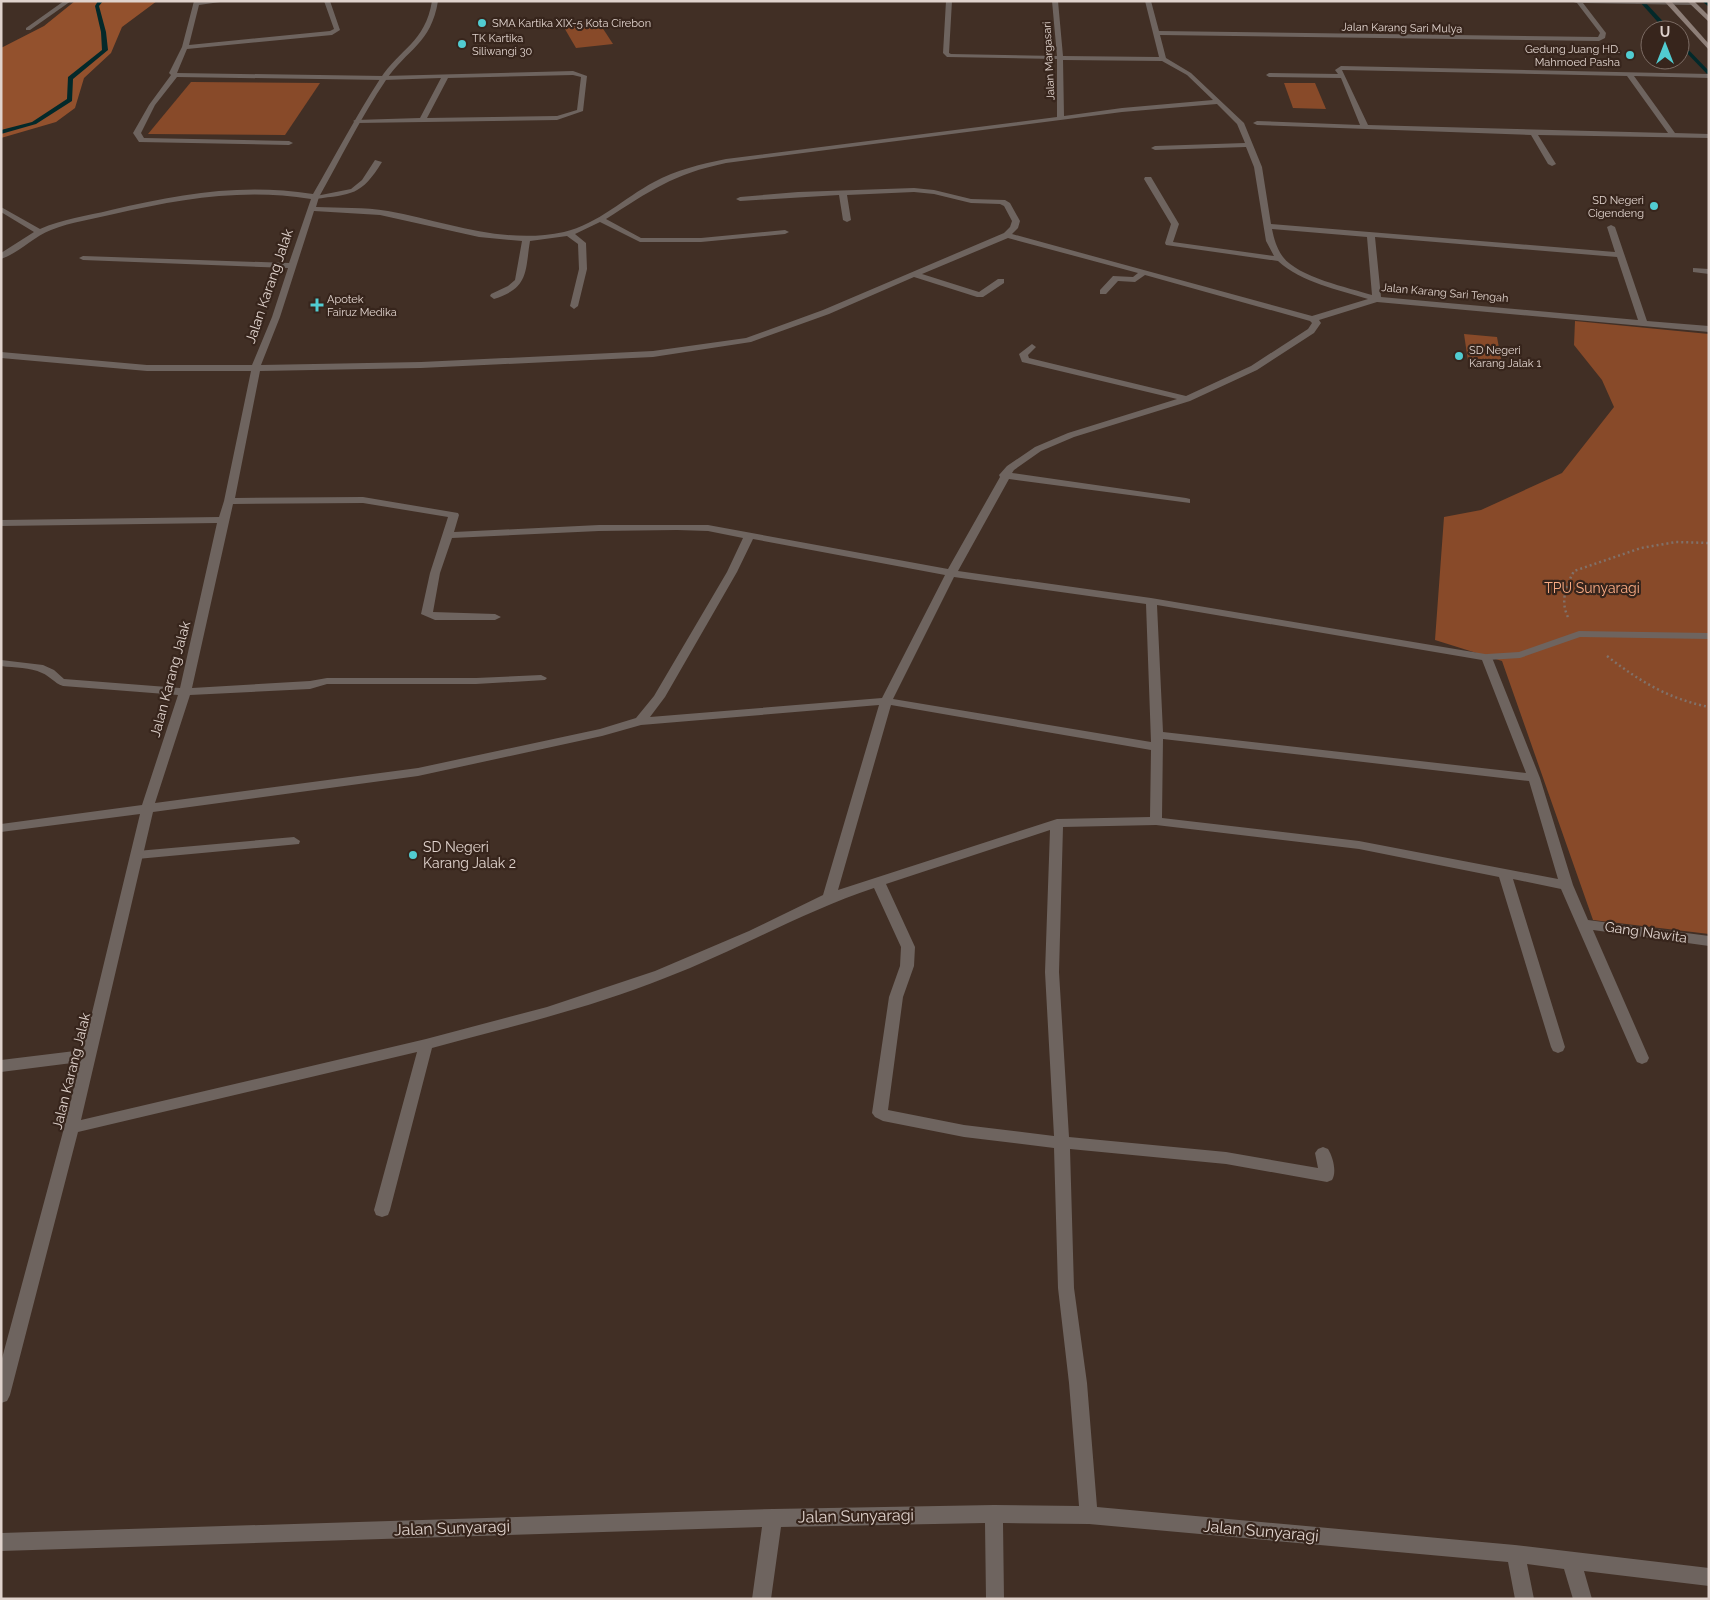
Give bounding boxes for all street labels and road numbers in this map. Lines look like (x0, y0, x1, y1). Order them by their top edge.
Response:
street label: Jalan Karang Sari Mulya (1341, 20, 1463, 36)
street label: Jalan Margasari (1040, 21, 1058, 101)
street label: Jalan Karang Jalak (242, 226, 296, 345)
street label: Jalan Karang Sari Tengah (1381, 281, 1509, 305)
street label: Jalan Karang Jalak (147, 619, 193, 739)
street label: Gang Nawita (1604, 918, 1688, 946)
street label: Jalan Karang Jalak (49, 1010, 93, 1131)
street label: Jalan Sunyaragi (798, 1505, 914, 1527)
street label: Jalan Sunyaragi (394, 1516, 510, 1540)
street label: Jalan Sunyaragi (1202, 1516, 1320, 1546)

